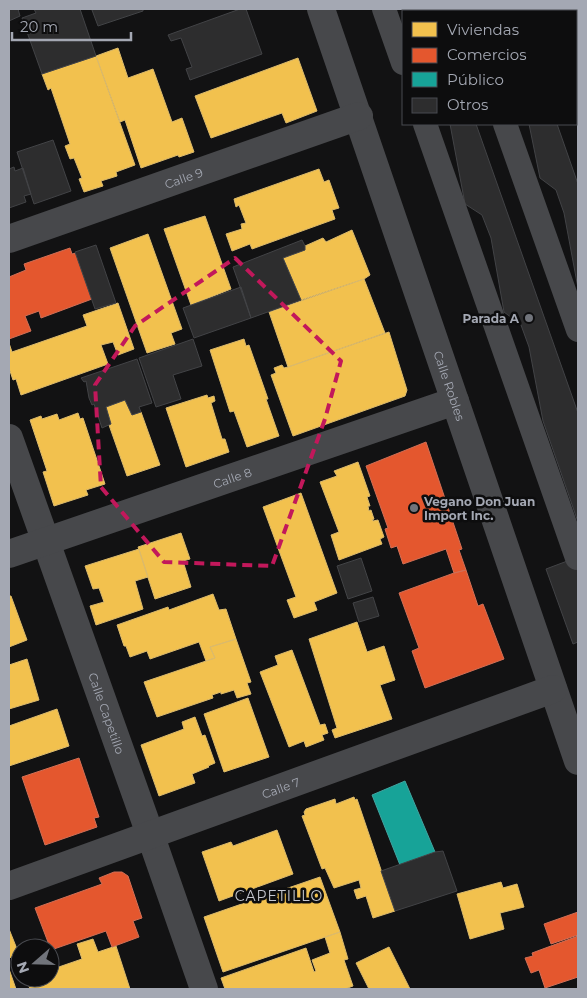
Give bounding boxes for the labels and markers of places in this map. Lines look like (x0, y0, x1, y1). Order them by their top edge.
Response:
place label: Parada A (463, 311, 520, 326)
marker: Parada A (523, 312, 535, 324)
place label: Vegano Don Juan Import Inc. (423, 494, 535, 523)
marker: Vegano Don Juan Import Inc. (408, 502, 420, 514)

